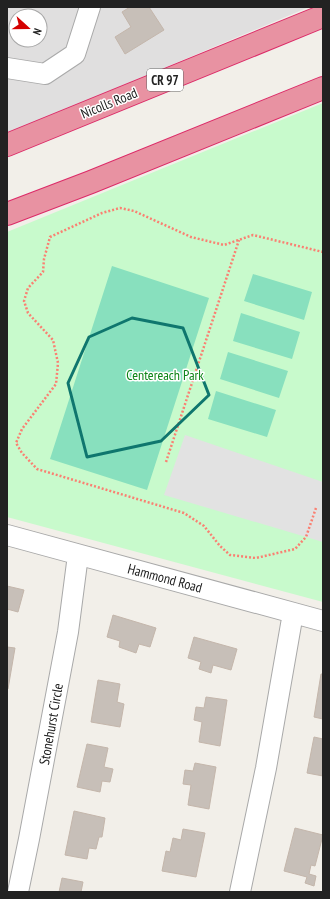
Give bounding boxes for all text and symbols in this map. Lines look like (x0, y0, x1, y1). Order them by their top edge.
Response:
north arrow (8, 8, 48, 48)
text: N (30, 26, 45, 37)
road number: CR 97 (147, 69, 183, 91)
street label: Nicolls Road (78, 84, 140, 122)
park label: Centereach Park (126, 366, 204, 384)
street label: Hammond Road (126, 559, 204, 597)
street label: Stonehurst Circle (35, 682, 67, 766)

